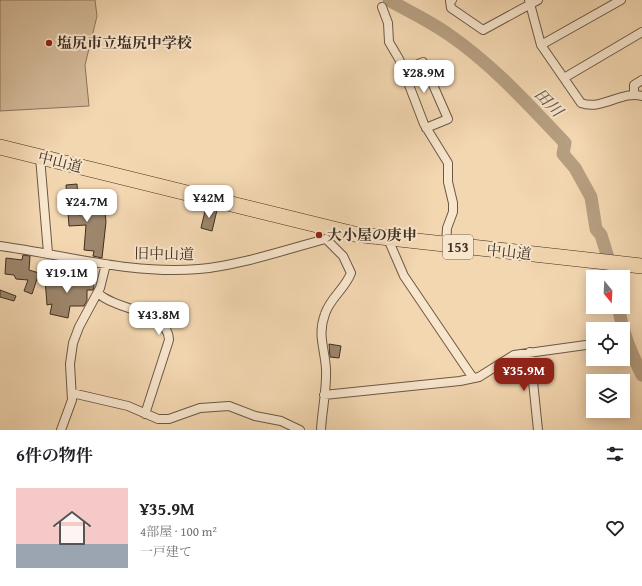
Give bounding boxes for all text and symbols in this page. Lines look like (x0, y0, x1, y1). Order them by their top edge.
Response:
place label: 塩尻市立塩尻中学校 (57, 32, 192, 53)
marker: 塩尻市立塩尻中学校 (44, 38, 54, 48)
pin: ¥28.9M (391, 60, 457, 94)
text: ¥28.9M (403, 63, 445, 82)
water label: 田川 (529, 82, 570, 123)
street label: 中山道 (36, 146, 85, 177)
pin: ¥42M (185, 185, 233, 219)
text: ¥42M (193, 188, 225, 207)
pin: ¥24.7M (54, 189, 120, 223)
text: ¥24.7M (66, 192, 108, 211)
place label: 大小屋の庚申 (327, 224, 417, 245)
marker: 大小屋の庚申 (314, 230, 324, 240)
road number: 153 (443, 235, 473, 259)
street label: 中山道 (486, 239, 533, 264)
street label: 旧中山道 (134, 242, 194, 265)
pin: ¥19.1M (34, 260, 100, 294)
text: ¥19.1M (46, 263, 88, 282)
north arrow (586, 270, 630, 314)
map controls (586, 270, 630, 418)
pin: ¥43.8M (126, 302, 192, 336)
text: ¥43.8M (138, 305, 180, 324)
button: locate (586, 322, 630, 366)
pin: ¥35.9M (491, 358, 557, 392)
text: ¥35.9M (503, 361, 545, 380)
button: layers (586, 374, 630, 418)
text: 6件の物件 (16, 442, 93, 467)
icon: filters (604, 443, 626, 465)
text: ¥35.9M (140, 496, 195, 521)
icon: home (48, 504, 96, 552)
icon: heart (604, 517, 626, 539)
text: 4部屋 · 100 m² (140, 522, 217, 541)
text: 一戸建て (140, 542, 192, 561)

